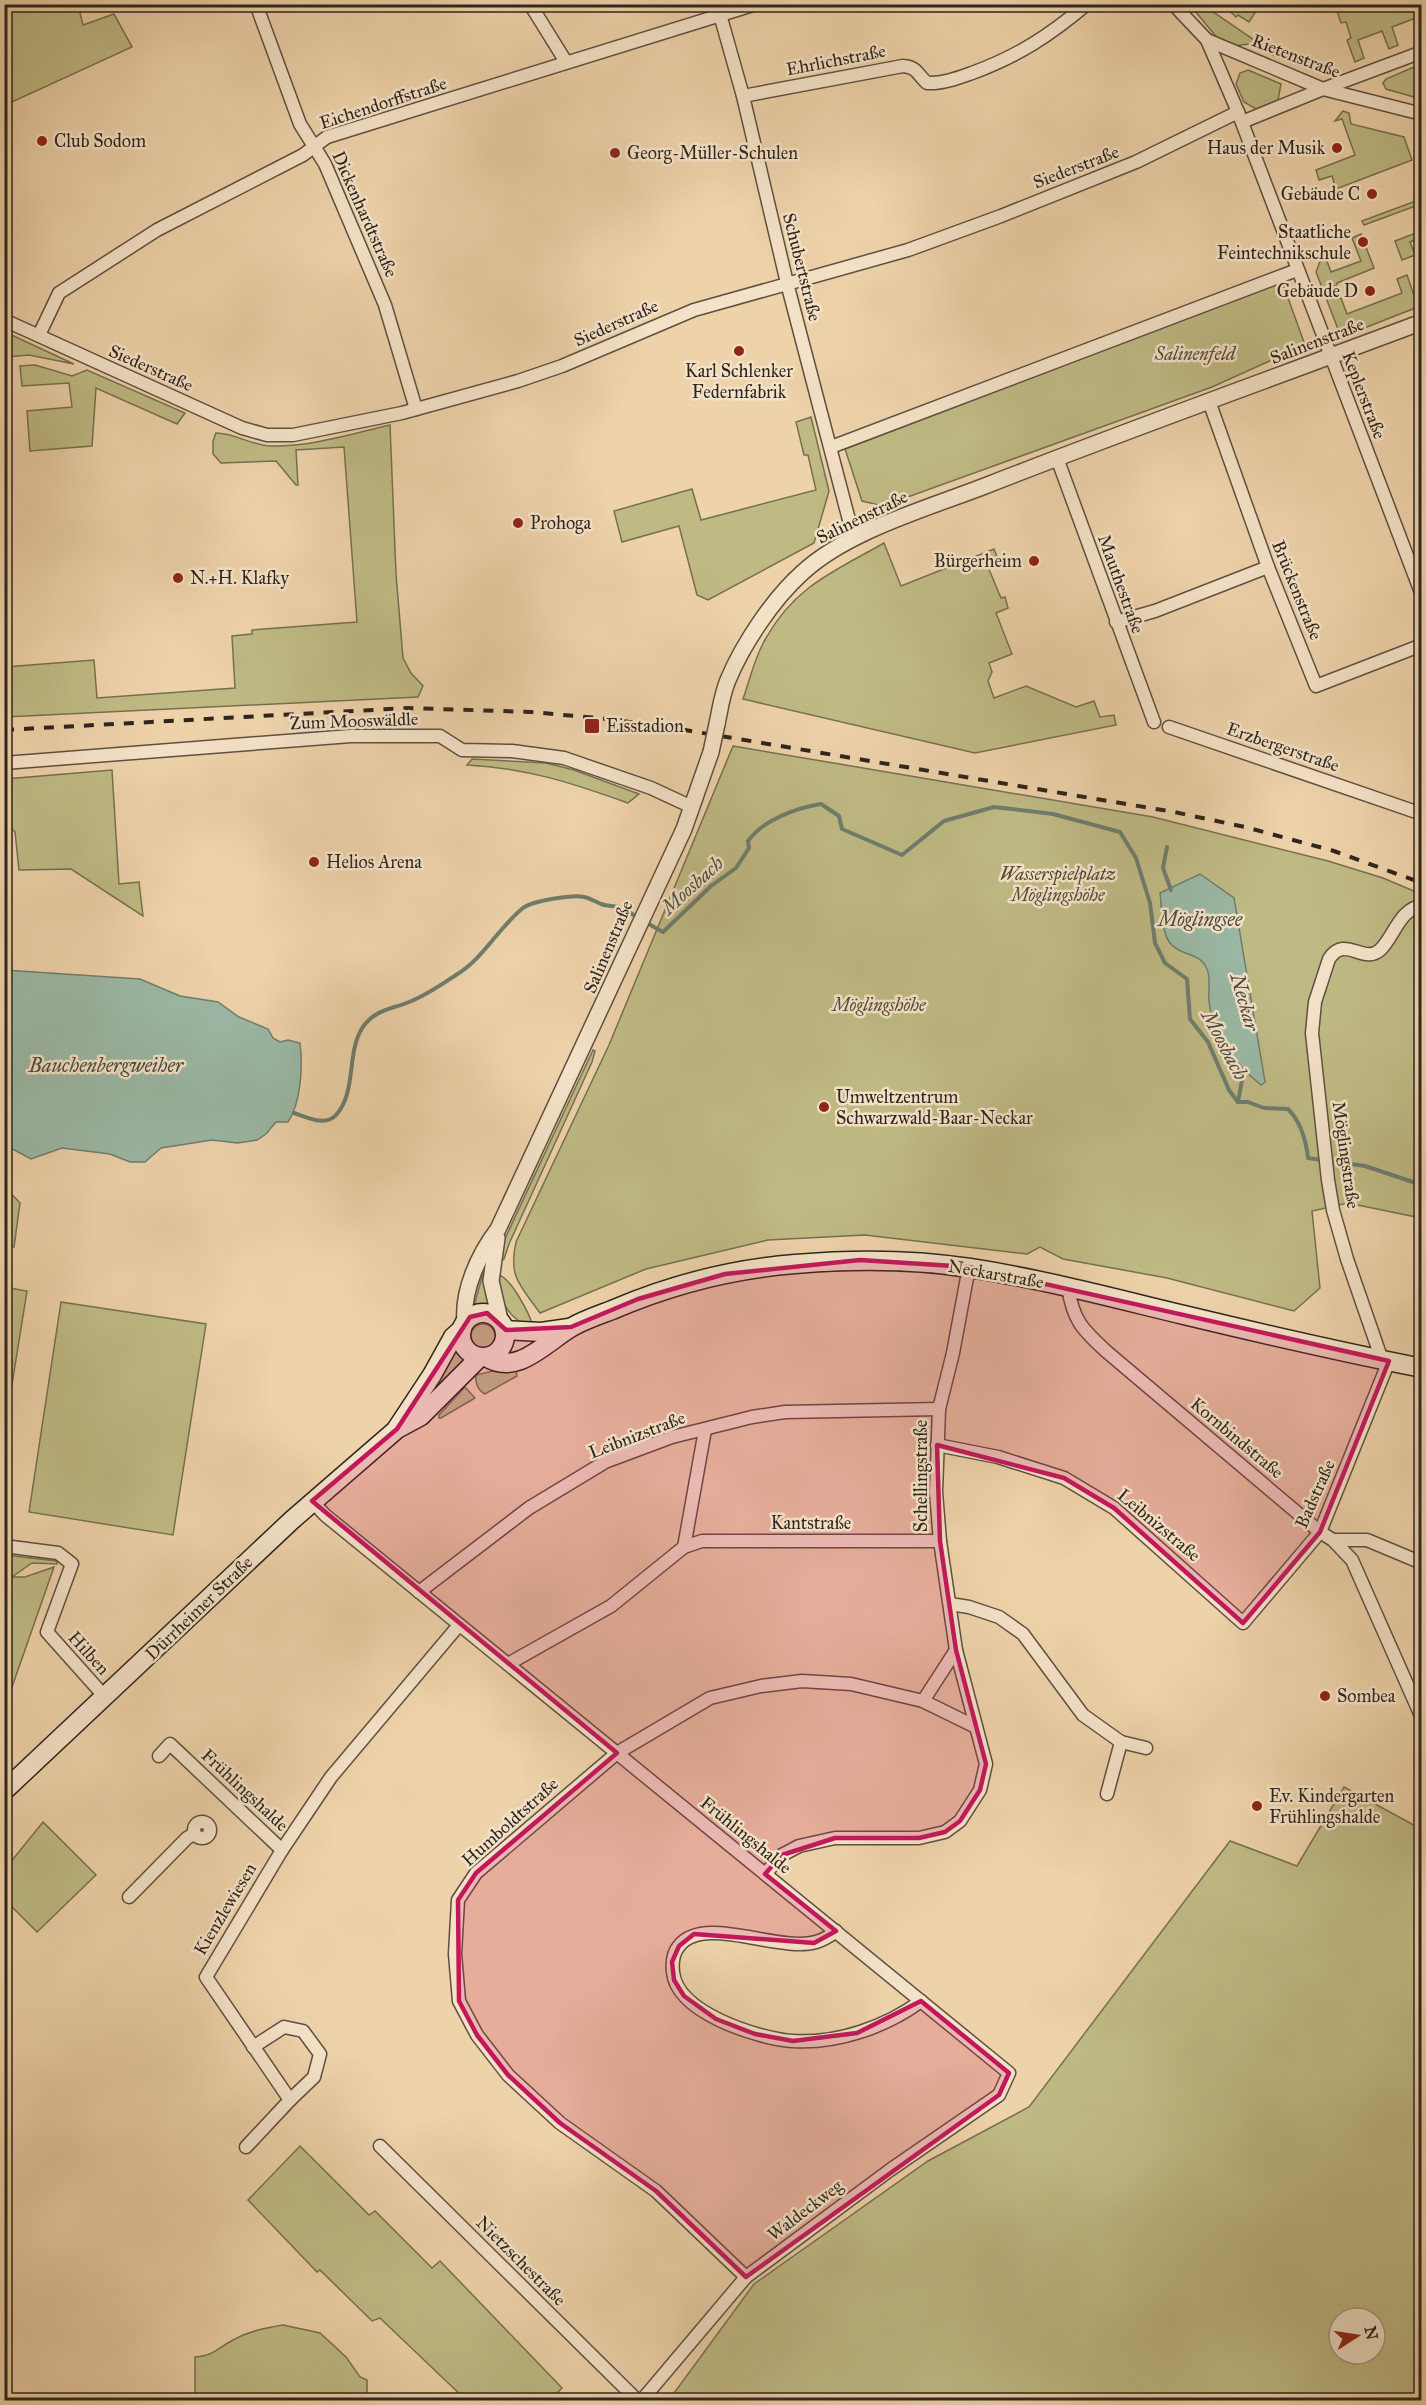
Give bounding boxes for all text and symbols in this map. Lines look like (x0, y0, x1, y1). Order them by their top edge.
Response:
street label: Rietenstraße (1249, 29, 1343, 83)
street label: Ehrlichstraße (784, 40, 888, 80)
street label: Eichendorffstraße (317, 72, 449, 134)
place label: Club Sodom (54, 130, 146, 152)
marker: Club Sodom (35, 134, 49, 148)
place label: Haus der Musik (1207, 137, 1326, 159)
street label: Siederstraße (1030, 141, 1122, 193)
marker: Haus der Musik (1330, 141, 1344, 155)
place label: Georg-Müller-Schulen (627, 142, 798, 165)
marker: Georg-Müller-Schulen (608, 146, 622, 160)
street label: Dickenhardtstraße (327, 147, 403, 281)
place label: Gebäude C (1281, 183, 1360, 205)
marker: Gebäude C (1365, 187, 1379, 201)
street label: Schubertstraße (778, 211, 826, 323)
place label: Staatliche Feintechnikschule (1217, 221, 1351, 264)
marker: Staatliche Feintechnikschule (1356, 235, 1370, 249)
place label: Gebäude D (1277, 280, 1358, 302)
marker: Gebäude D (1363, 284, 1377, 298)
street label: Siederstraße (570, 295, 662, 351)
street label: Salinenstraße (1267, 313, 1367, 369)
street label: Siederstraße (105, 340, 197, 396)
park label: Salinenfeld (1154, 343, 1237, 365)
marker: Karl Schlenker Federnfabrik (732, 344, 746, 358)
street label: Keplerstraße (1337, 348, 1391, 442)
place label: Karl Schlenker Federnfabrik (685, 360, 793, 403)
street label: Salinenstraße (813, 485, 911, 549)
place label: Prohoga (530, 512, 592, 535)
marker: Prohoga (511, 516, 525, 530)
street label: Mauthestraße (1093, 532, 1149, 636)
street label: Brückenstraße (1267, 537, 1327, 643)
place label: Bürgerheim (934, 550, 1022, 573)
marker: Bürgerheim (1027, 554, 1041, 568)
place label: N.+H. Klafky (190, 567, 289, 589)
marker: N.+H. Klafky (171, 571, 185, 585)
street label: Zum Mooswäldle (289, 708, 419, 734)
place label: Eisstadion (606, 715, 684, 737)
marker: Eisstadion (583, 717, 601, 735)
street label: Erzbergerstraße (1223, 717, 1342, 778)
place label: Helios Arena (326, 851, 422, 873)
water label: Moosbach (654, 851, 728, 920)
marker: Helios Arena (307, 855, 321, 869)
park label: Wasserspielplatz Möglingshöhe (1000, 863, 1116, 906)
street label: Salinenstraße (579, 897, 637, 997)
water label: Möglingsee (1156, 907, 1243, 931)
water label: Neckar (1225, 970, 1265, 1035)
park label: Möglingshöhe (830, 994, 927, 1016)
water label: Moosbach (1196, 1004, 1253, 1084)
water label: Bauchenbergweiher (28, 1053, 185, 1077)
place label: Umweltzentrum Schwarzwald-Baar-Neckar (836, 1086, 1033, 1129)
marker: Umweltzentrum Schwarzwald-Baar-Neckar (817, 1100, 831, 1114)
street label: Möglingstraße (1327, 1100, 1364, 1210)
street label: Neckarstraße (946, 1255, 1046, 1293)
street label: Kornbindstraße (1186, 1393, 1288, 1483)
street label: Leibnizstraße (586, 1407, 688, 1463)
street label: Schellingstraße (910, 1420, 933, 1532)
street label: Badstraße (1290, 1456, 1340, 1532)
street label: Leibnizstraße (1113, 1484, 1205, 1566)
street label: Kantstraße (771, 1512, 851, 1534)
street label: Dürrheimer Straße (141, 1551, 257, 1665)
street label: Hilben (64, 1627, 115, 1680)
place label: Sombea (1337, 1685, 1396, 1707)
marker: Sombea (1318, 1689, 1332, 1703)
street label: Frühlingshalde (196, 1744, 293, 1837)
street label: Humboldtstraße (457, 1773, 563, 1871)
place label: Ev. Kindergarten Frühlingshalde (1269, 1785, 1395, 1829)
street label: Frühlingshalde (695, 1791, 796, 1879)
marker: Ev. Kindergarten Frühlingshalde (1250, 1799, 1264, 1813)
street label: Kienzlewiesen (189, 1859, 261, 1959)
street label: Waldeckweg (763, 2174, 848, 2246)
street label: Nietzschestraße (472, 2212, 570, 2310)
north arrow (1327, 2306, 1387, 2366)
text: N (1360, 2324, 1382, 2342)

